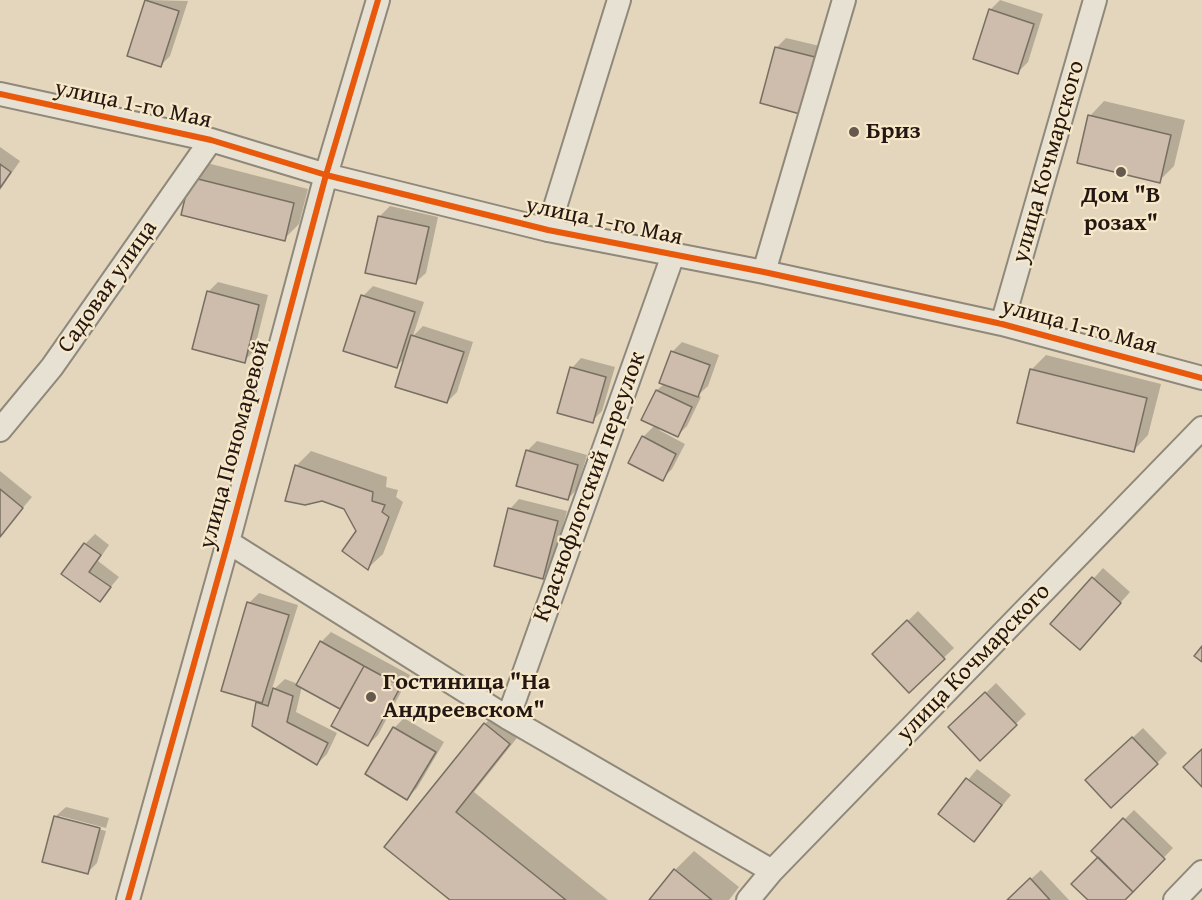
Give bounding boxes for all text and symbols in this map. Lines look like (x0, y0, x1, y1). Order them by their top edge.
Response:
street label: улица Кочмарского (1006, 57, 1092, 267)
street label: улица 1-го Мая (52, 74, 214, 136)
place label: Бриз (866, 118, 921, 146)
marker: Бриз (847, 125, 861, 139)
marker: Дом "В розах" (1114, 165, 1128, 179)
place label: Дом "В розах" (1081, 182, 1161, 238)
street label: улица 1-го Мая (523, 191, 685, 253)
street label: Садовая улица (52, 215, 164, 359)
street label: улица 1-го Мая (998, 292, 1160, 362)
street label: улица Пономаревой (193, 337, 277, 553)
street label: Краснофлотский переулок (528, 348, 652, 626)
street label: улица Кочмарского (891, 578, 1057, 748)
place label: Гостиница "На Андреевском" (383, 669, 550, 725)
marker: Гостиница "На Андреевском" (364, 690, 378, 704)

